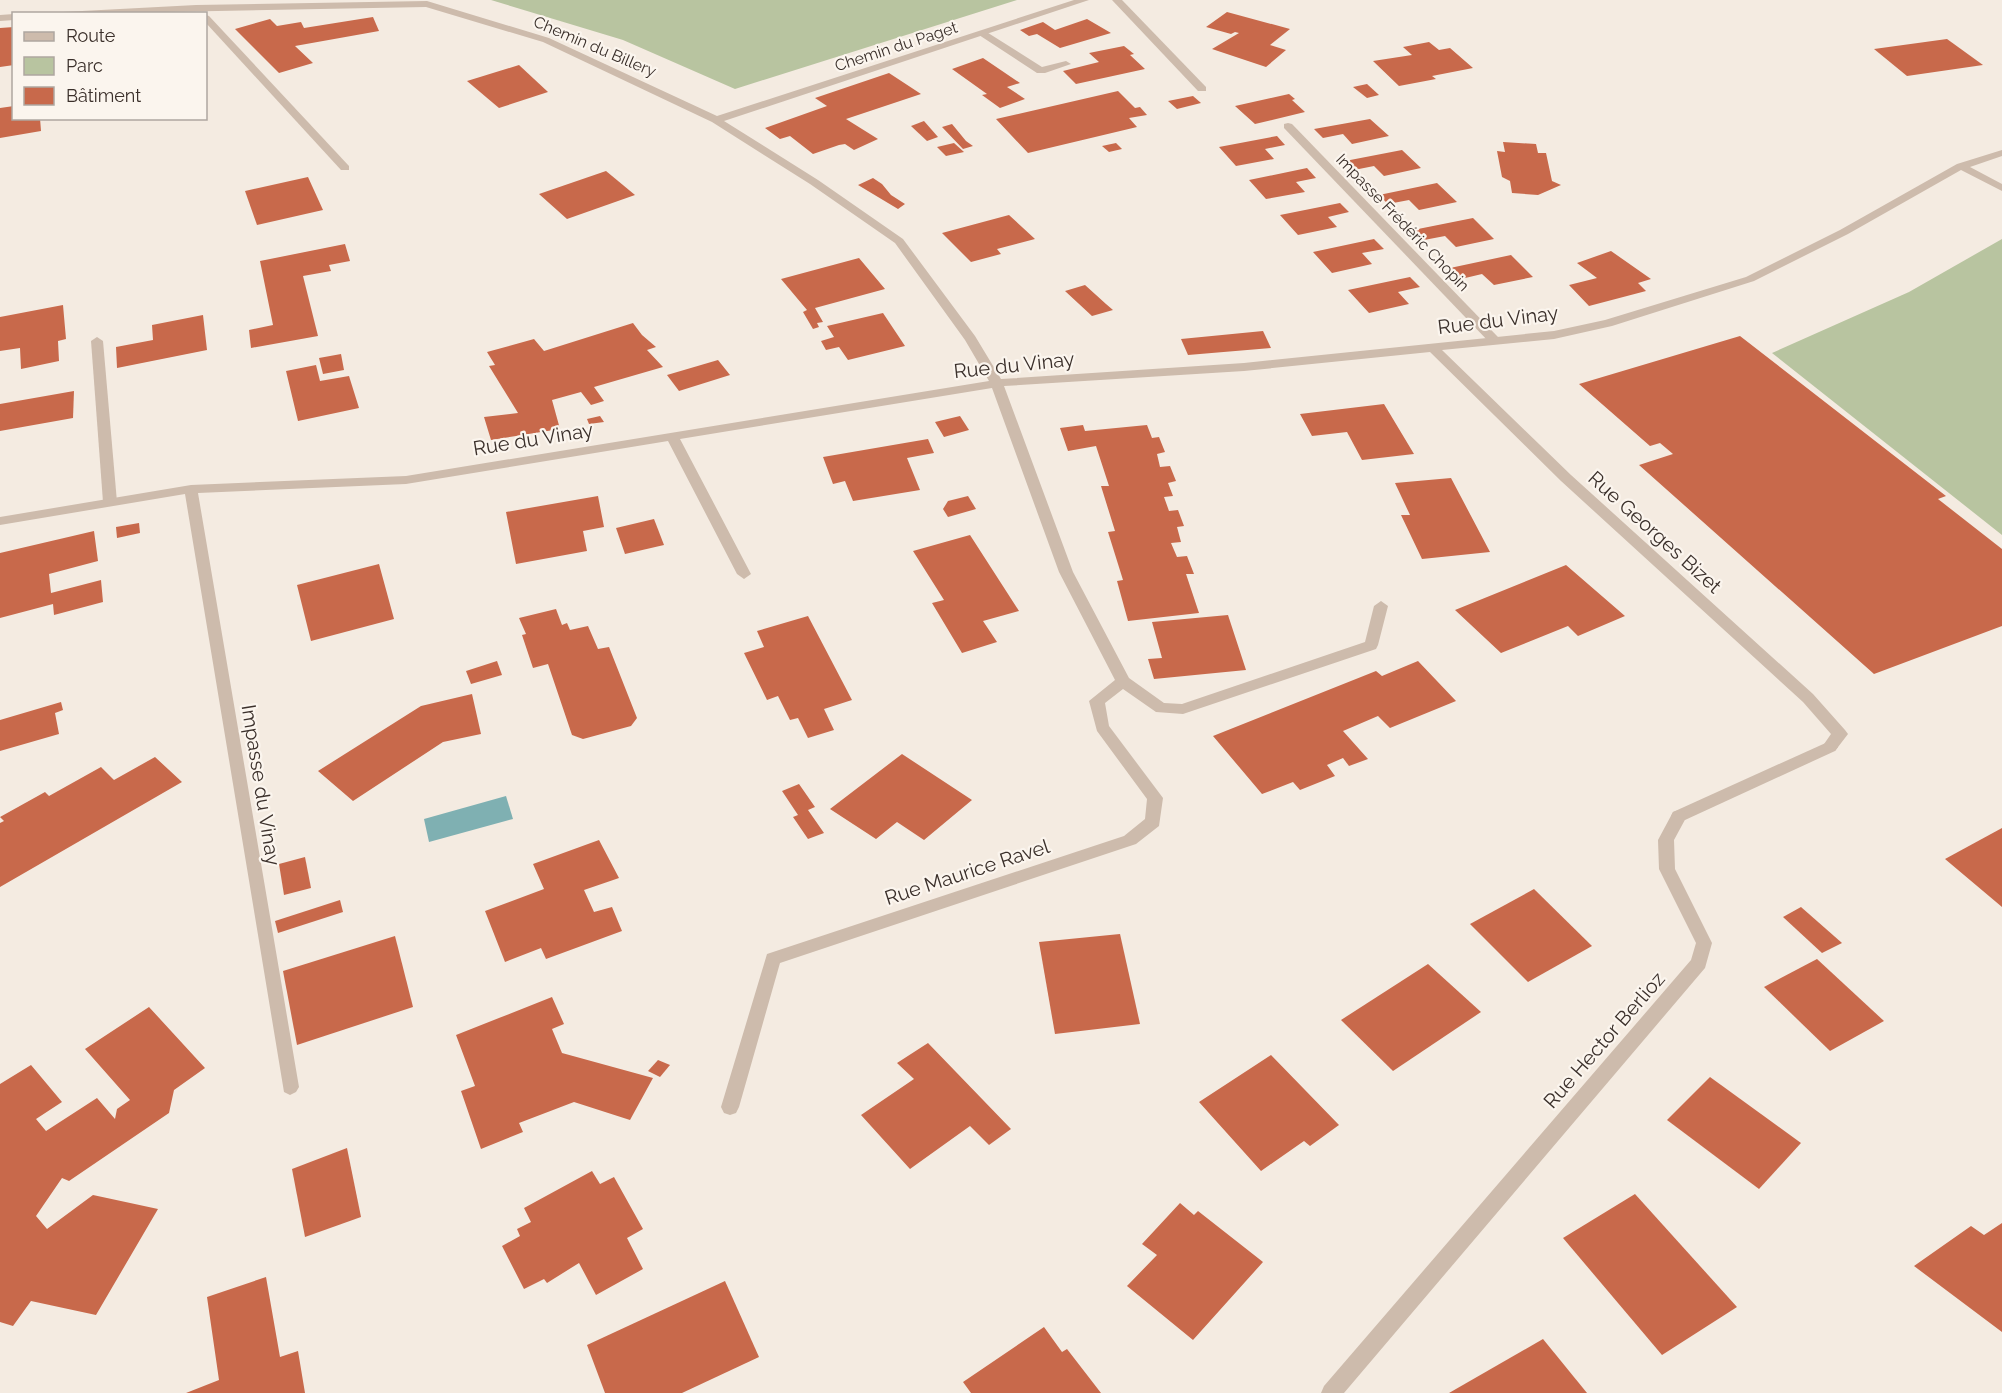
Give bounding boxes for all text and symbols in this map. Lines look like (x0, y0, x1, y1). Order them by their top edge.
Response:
legend (12, 12, 207, 120)
street label: Chemin du Billery (531, 12, 659, 81)
street label: Chemin du Paget (832, 17, 961, 75)
text: Route (66, 25, 116, 46)
text: Parc (66, 55, 103, 76)
text: Bâtiment (66, 85, 141, 106)
street label: Impasse Frédéric Chopin (1332, 150, 1473, 295)
street label: Rue du Vinay (1436, 301, 1560, 339)
street label: Rue du Vinay (952, 347, 1076, 383)
street label: Rue du Vinay (471, 418, 595, 460)
street label: Rue Georges Bizet (1583, 466, 1727, 598)
street label: Impasse du Vinay (236, 703, 286, 867)
street label: Rue Maurice Ravel (882, 834, 1053, 910)
street label: Rue Hector Berlioz (1538, 967, 1670, 1113)

